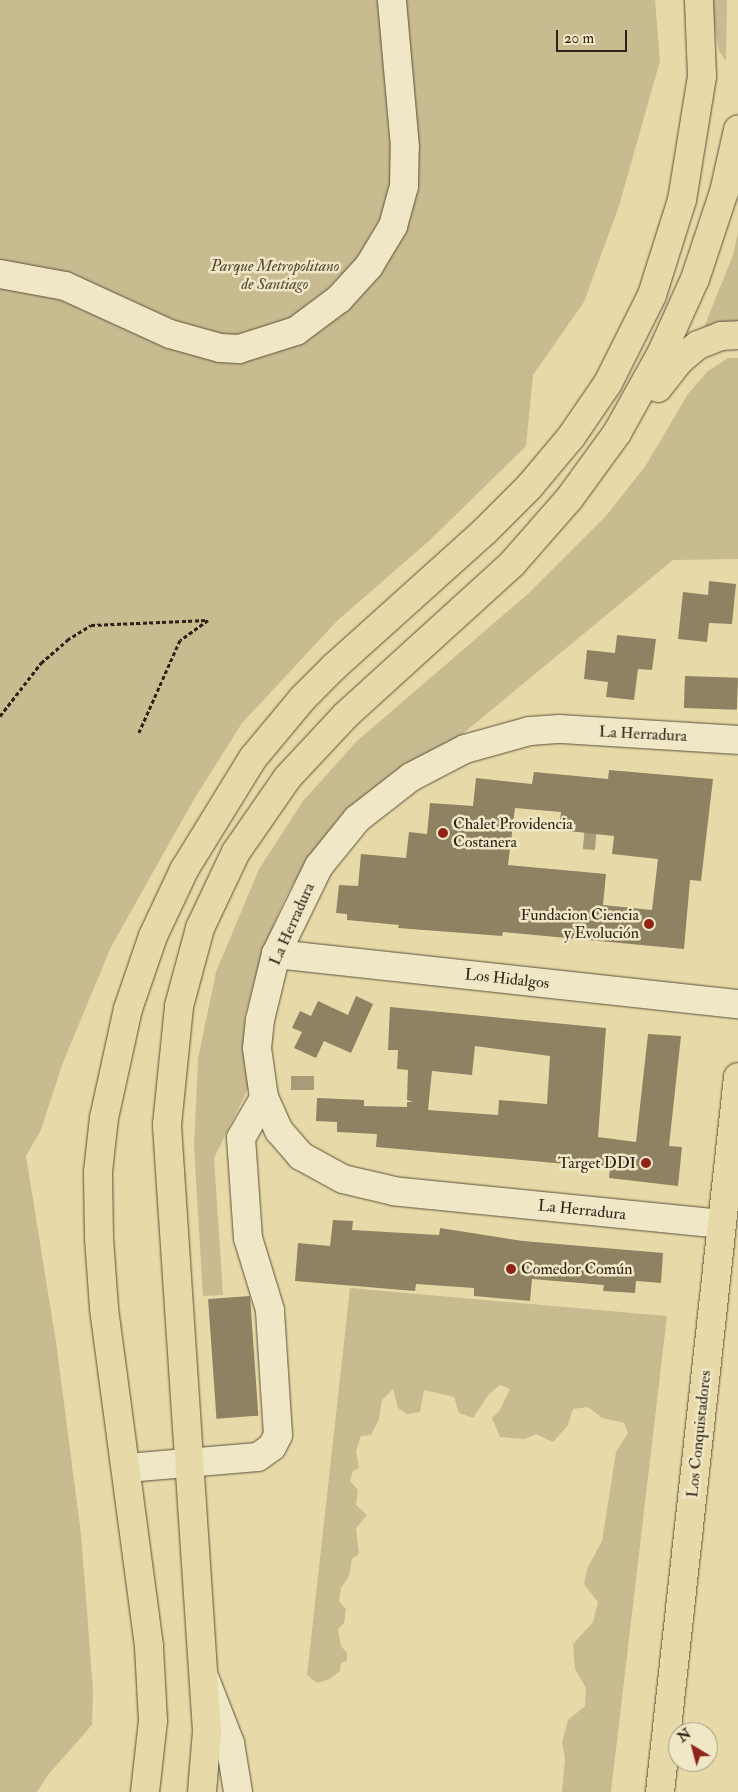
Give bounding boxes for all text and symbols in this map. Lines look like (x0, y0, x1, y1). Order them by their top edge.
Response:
scale bar (558, 20, 629, 52)
text: 20 m (564, 29, 594, 48)
park label: Parque Metropolitano de Santiago (211, 256, 339, 294)
street label: La Herradura (598, 722, 688, 746)
place label: Chalet Providencia Costanera (453, 814, 573, 852)
marker: Chalet Providencia Costanera (437, 827, 449, 839)
street label: La Herradura (265, 880, 319, 968)
place label: Fundacion Ciencia y Evolución (520, 905, 639, 943)
marker: Fundacion Ciencia y Evolución (643, 918, 655, 930)
street label: Los Hidalgos (464, 965, 550, 993)
place label: Target DDI (558, 1153, 636, 1173)
marker: Target DDI (640, 1157, 652, 1169)
street label: La Herradura (537, 1196, 627, 1224)
place label: Comedor Común (521, 1259, 633, 1279)
marker: Comedor Común (505, 1263, 517, 1275)
street label: Los Conquistadores (683, 1370, 715, 1498)
north arrow (668, 1722, 718, 1772)
text: N (674, 1725, 694, 1746)

